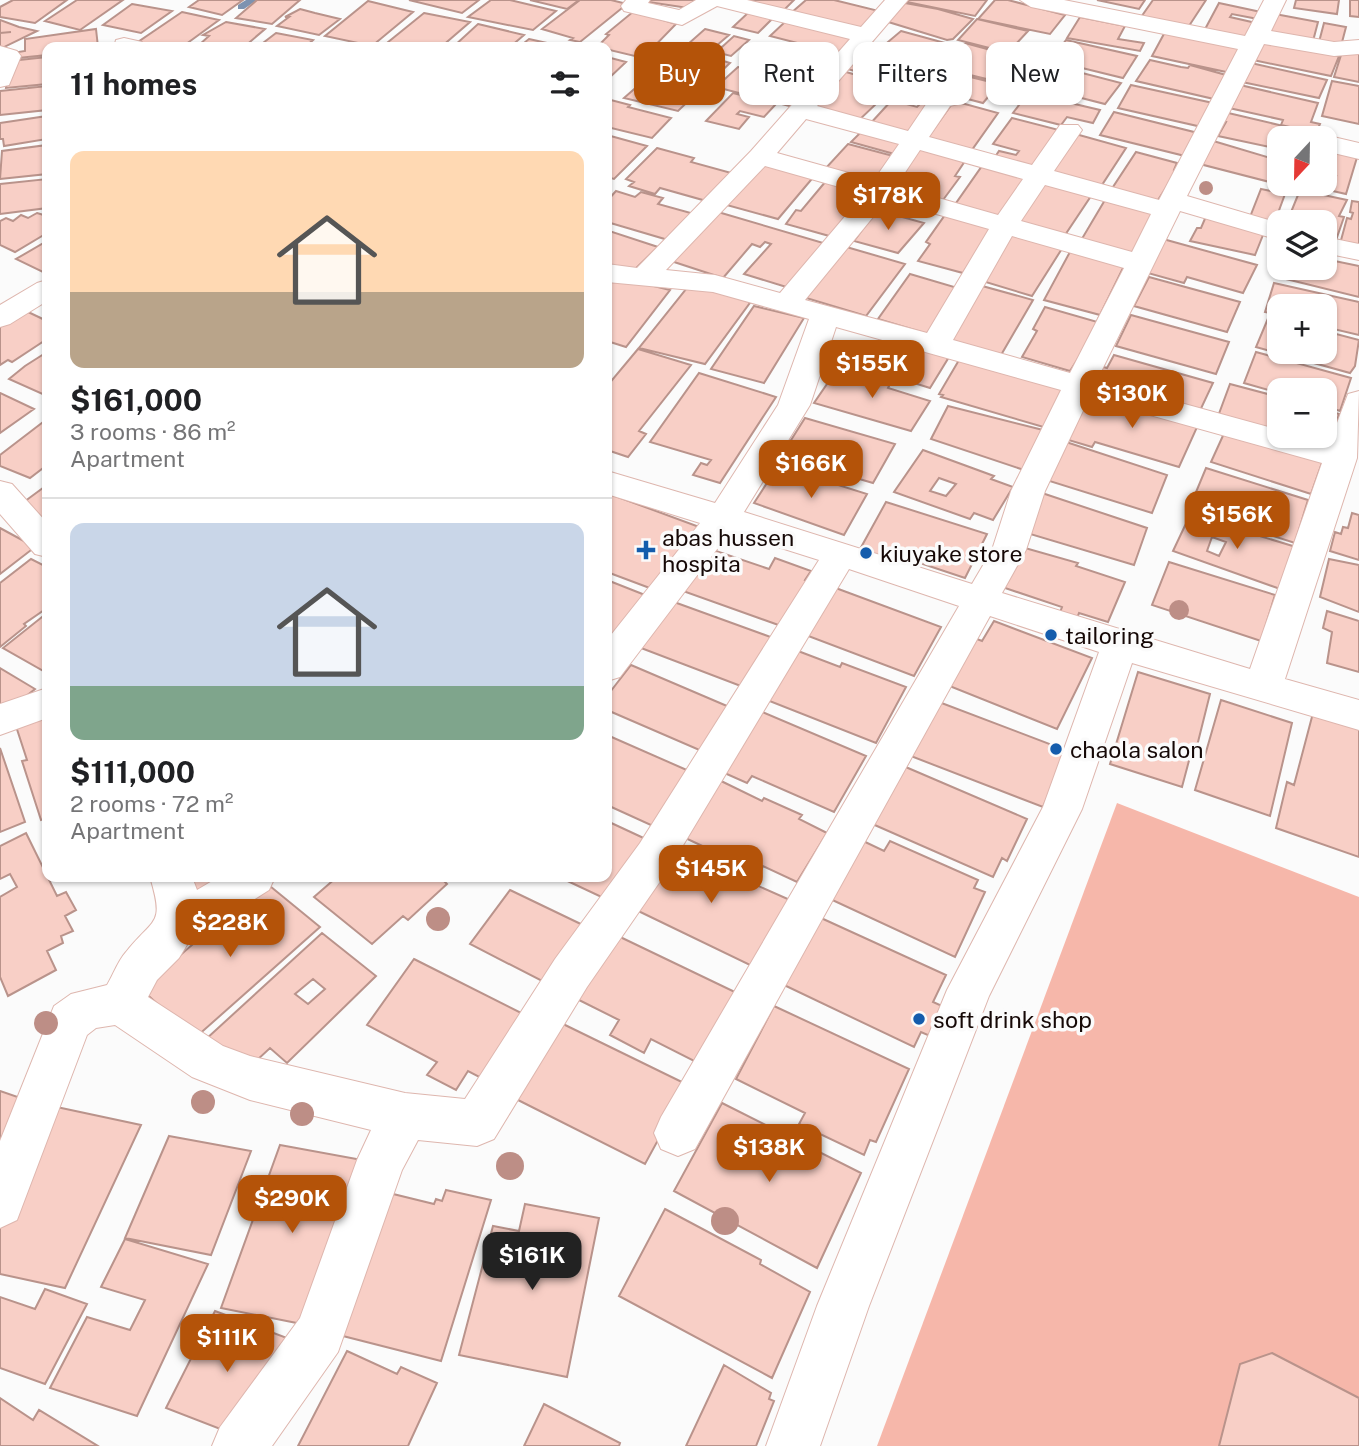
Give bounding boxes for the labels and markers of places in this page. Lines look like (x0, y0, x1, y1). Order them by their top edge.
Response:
pin: $178K (839, 173, 937, 232)
pin: $155K (823, 340, 921, 400)
pin: $130K (1083, 370, 1181, 430)
pin: $166K (762, 440, 860, 500)
pin: $156K (1188, 491, 1286, 551)
place label: abas hussen hospita (662, 524, 794, 577)
marker: abas hussen hospita (636, 540, 656, 560)
place label: kiuyake store (880, 540, 1022, 567)
marker: kiuyake store (858, 545, 874, 561)
place label: tailoring (1065, 622, 1154, 649)
marker: tailoring (1043, 627, 1059, 643)
place label: chaola salon (1070, 736, 1204, 763)
marker: chaola salon (1048, 741, 1064, 757)
pin: $145K (662, 846, 760, 905)
pin: $228K (181, 900, 279, 959)
place label: soft drink shop (933, 1006, 1092, 1033)
marker: soft drink shop (911, 1011, 927, 1027)
pin: $138K (720, 1124, 818, 1184)
pin: $290K (243, 1176, 341, 1235)
pin: $161K (483, 1232, 581, 1292)
pin: $111K (178, 1314, 276, 1374)

